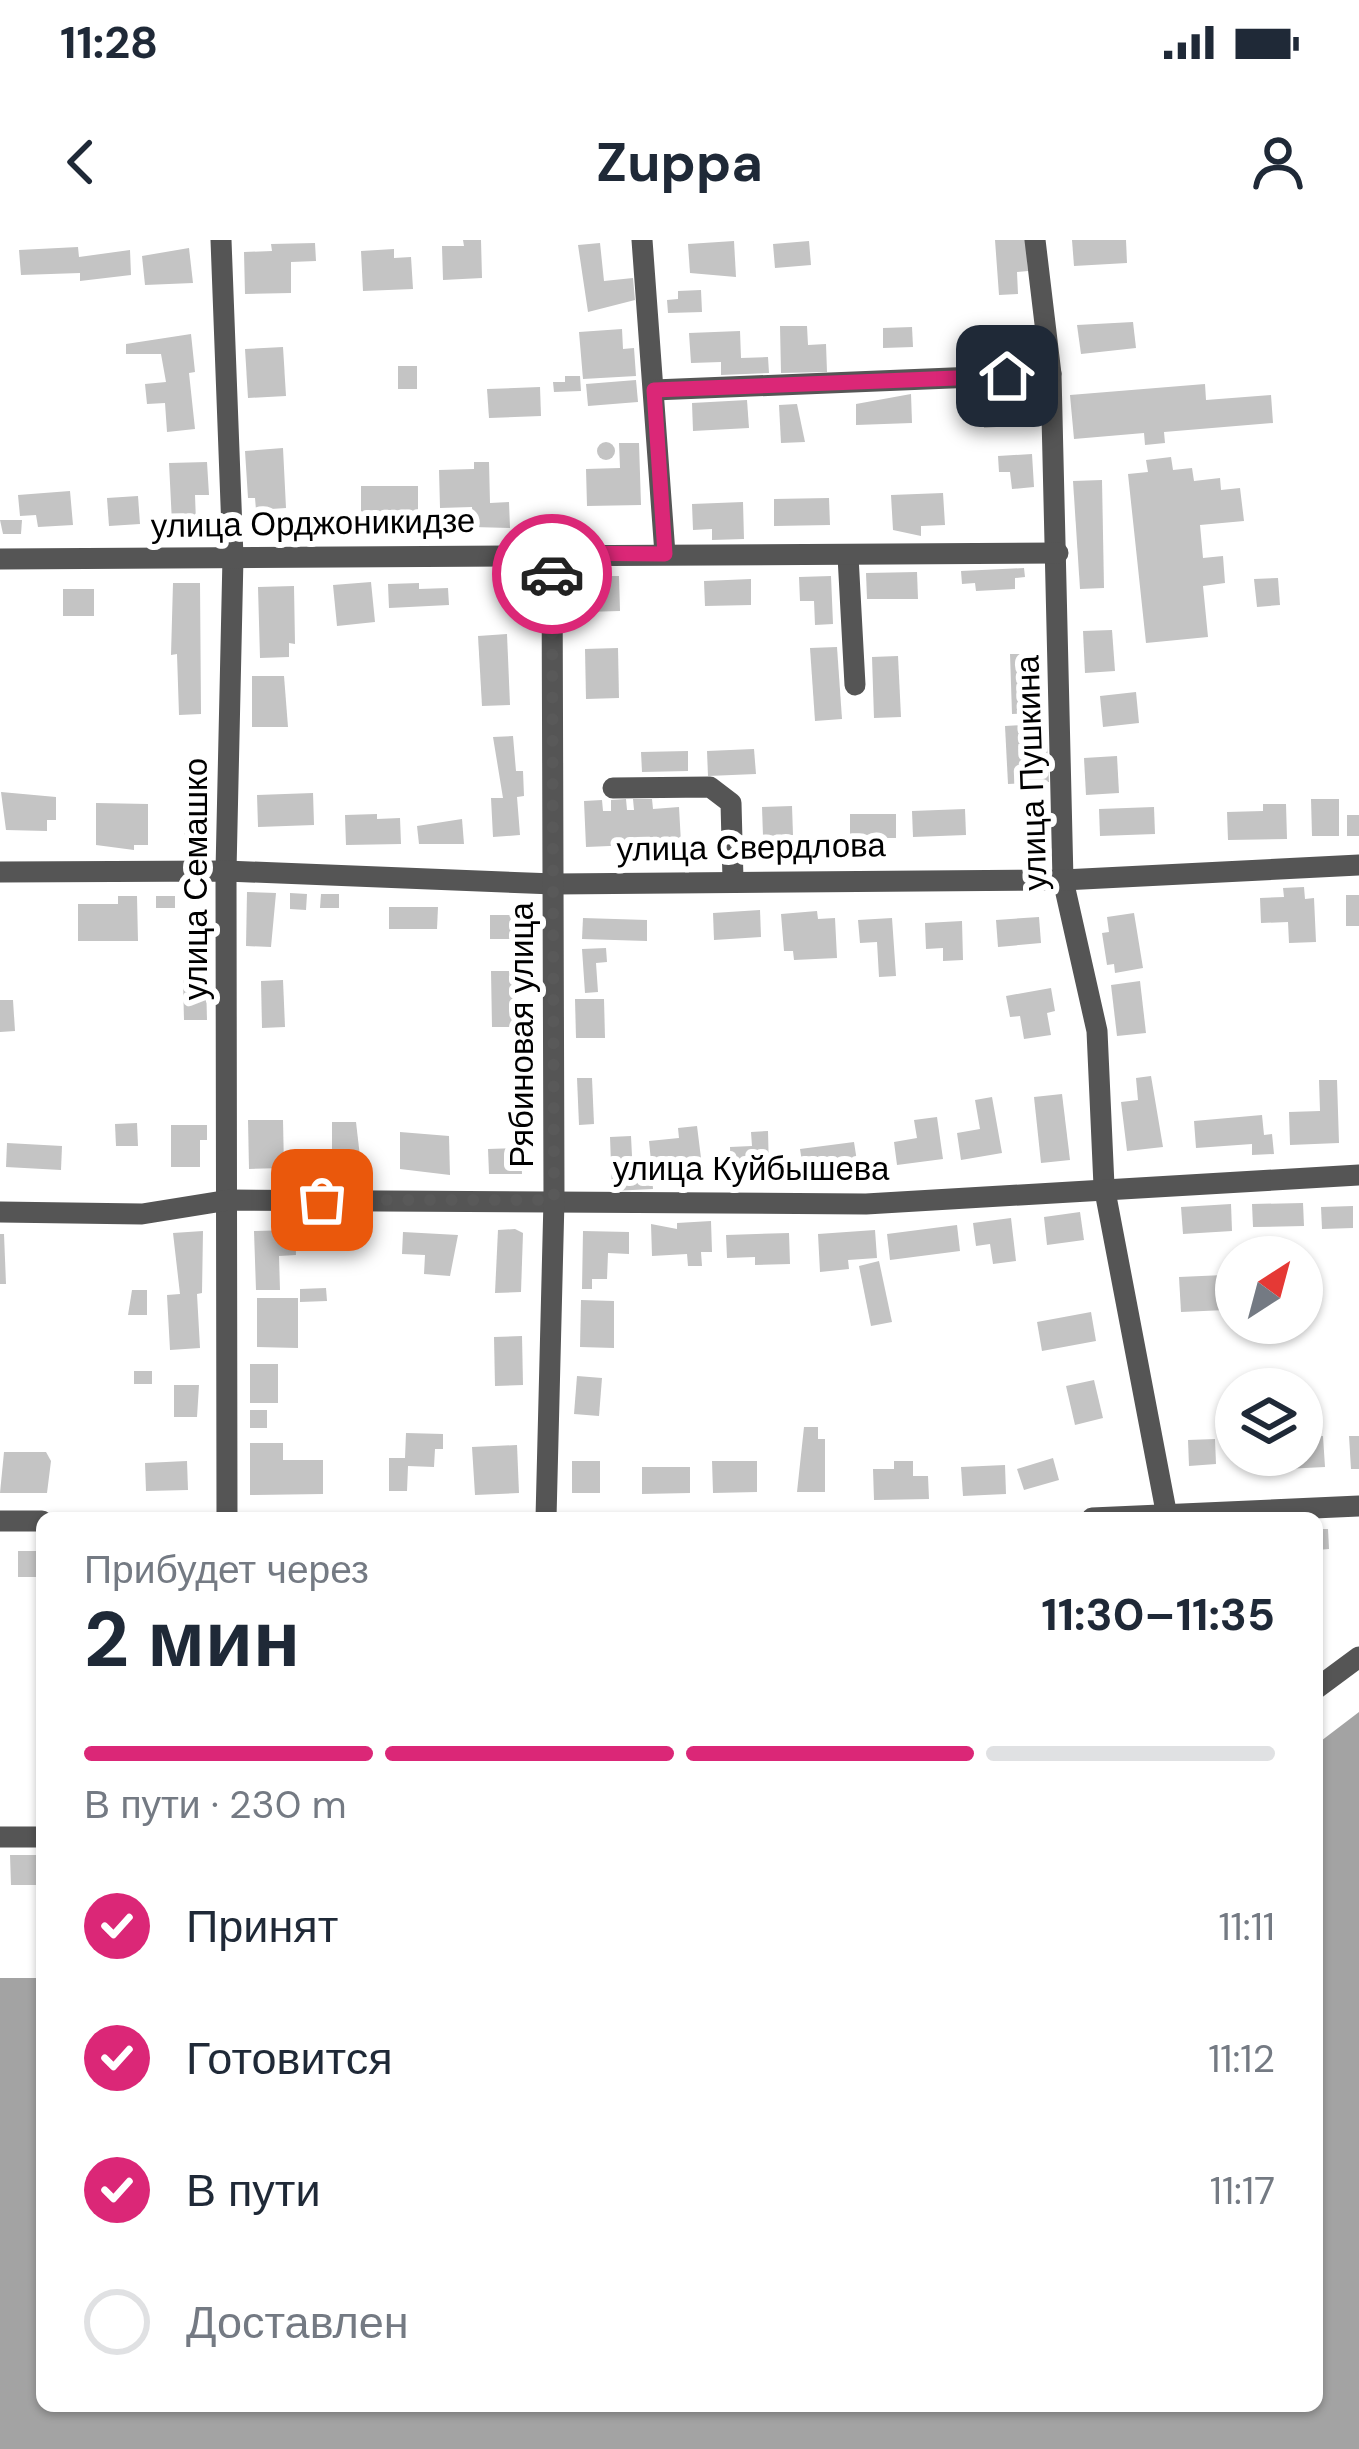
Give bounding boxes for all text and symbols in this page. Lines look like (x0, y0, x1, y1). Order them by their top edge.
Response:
text: 11:28 (60, 13, 158, 72)
text: Zuppa (596, 127, 763, 198)
icon: back (48, 129, 114, 195)
icon: person (1245, 129, 1311, 195)
pin (956, 325, 1058, 427)
icon: home (974, 343, 1040, 409)
street label: улица Орджоникидзе (150, 499, 476, 547)
courier (492, 514, 612, 634)
icon: car (519, 541, 585, 607)
street label: улица Пушкина (1005, 654, 1057, 891)
street label: улица Семашко (174, 758, 217, 1000)
street label: улица Свердлова (616, 823, 887, 871)
street label: Рябиновая улица (500, 902, 543, 1168)
street label: улица Куйбышева (613, 1147, 890, 1190)
pin (271, 1149, 373, 1251)
icon: bag (289, 1167, 355, 1233)
north arrow (1215, 1236, 1323, 1344)
map controls (1215, 1236, 1323, 1476)
button: layers (1215, 1368, 1323, 1476)
text: Прибудет через (84, 1544, 369, 1595)
text: 11:30–11:35 (1041, 1585, 1275, 1644)
text: 2 мин (84, 1589, 300, 1690)
text: В пути · 230 m (84, 1779, 346, 1830)
icon: check (84, 1893, 150, 1959)
text: Принят (186, 1897, 338, 1956)
text: 11:11 (1218, 1901, 1275, 1952)
icon: check (84, 2025, 150, 2091)
text: Готовится (186, 2029, 393, 2088)
text: 11:12 (1208, 2033, 1275, 2084)
icon: check (84, 2157, 150, 2223)
text: В пути (186, 2161, 321, 2220)
text: 11:17 (1210, 2165, 1275, 2216)
text: Доставлен (186, 2293, 409, 2352)

